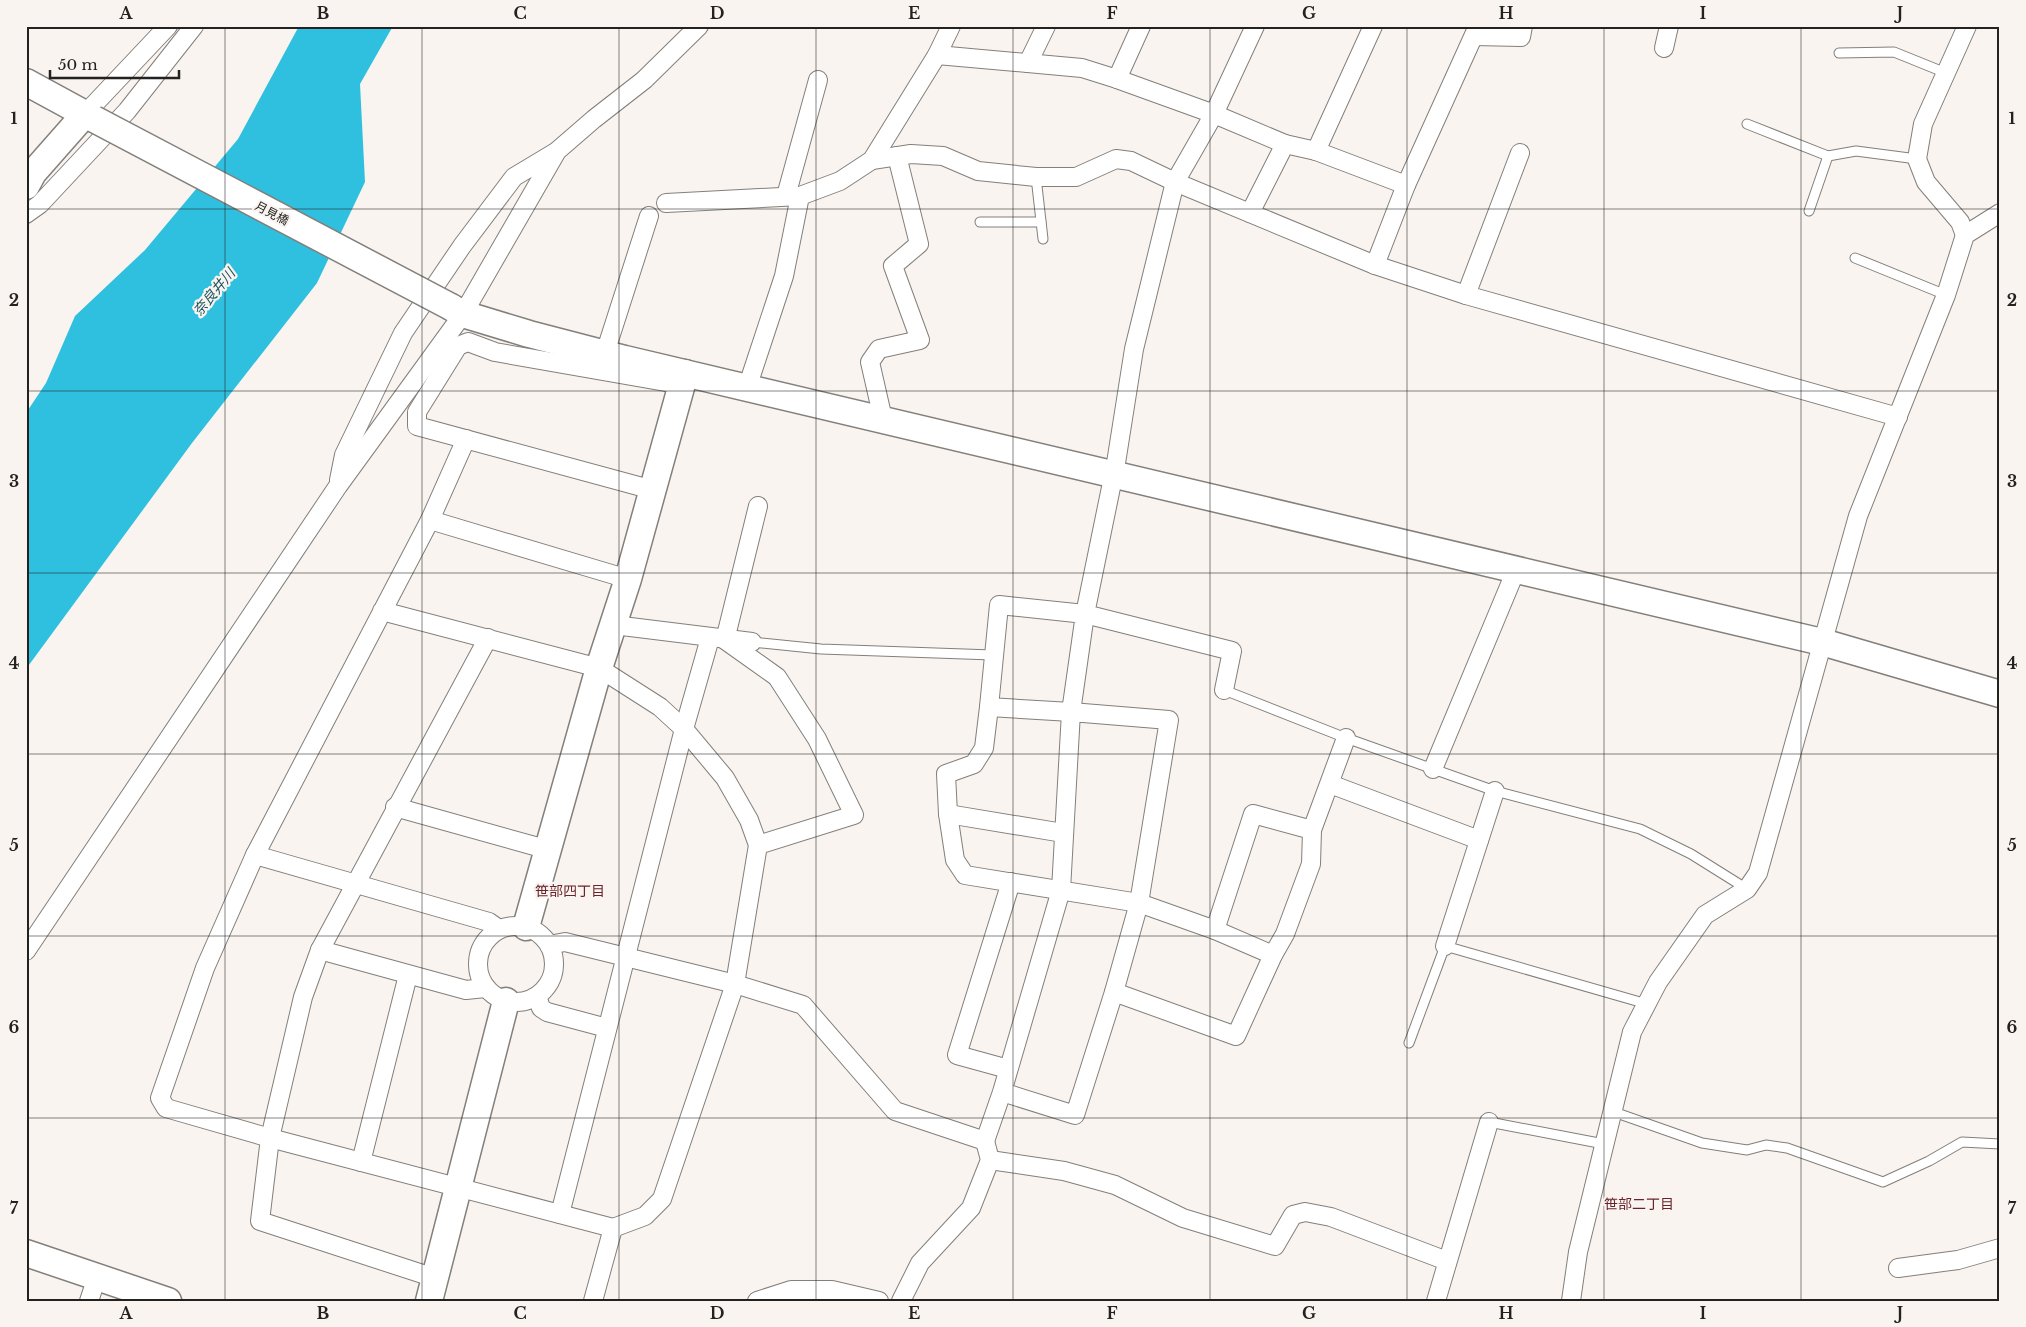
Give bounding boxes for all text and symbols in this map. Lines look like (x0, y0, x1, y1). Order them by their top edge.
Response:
text: A (119, 3, 134, 23)
text: B (317, 3, 330, 23)
text: C (513, 3, 527, 23)
text: D (710, 3, 724, 23)
text: E (908, 3, 920, 23)
text: F (1106, 3, 1118, 23)
text: G (1302, 3, 1316, 23)
text: H (1498, 3, 1514, 23)
text: I (1700, 3, 1707, 23)
text: J (1894, 3, 1903, 23)
scale bar (50, 48, 179, 80)
text: 50 m (58, 55, 98, 74)
text: 1 (11, 108, 18, 128)
text: 1 (2009, 108, 2016, 128)
street label: 月見橋 (253, 198, 291, 228)
water label: 奈良井川 (189, 263, 240, 319)
text: 2 (9, 290, 19, 310)
text: 2 (2007, 290, 2017, 310)
text: 3 (9, 471, 19, 491)
text: 3 (2007, 471, 2017, 491)
text: 4 (9, 653, 19, 673)
text: 4 (2007, 653, 2017, 673)
text: 5 (9, 835, 19, 855)
text: 5 (2007, 835, 2017, 855)
district label: 笹部四丁目 (535, 882, 605, 900)
text: 6 (9, 1017, 20, 1037)
text: 6 (2007, 1017, 2018, 1037)
district label: 笹部二丁目 (1604, 1195, 1674, 1213)
text: 7 (10, 1198, 19, 1218)
text: 7 (2008, 1198, 2017, 1218)
text: A (119, 1303, 134, 1323)
text: B (317, 1303, 330, 1323)
text: C (513, 1303, 527, 1323)
text: D (710, 1303, 724, 1323)
text: E (908, 1303, 920, 1323)
text: F (1106, 1303, 1118, 1323)
text: G (1302, 1303, 1316, 1323)
text: H (1498, 1303, 1514, 1323)
text: I (1700, 1303, 1707, 1323)
text: J (1894, 1303, 1903, 1323)

